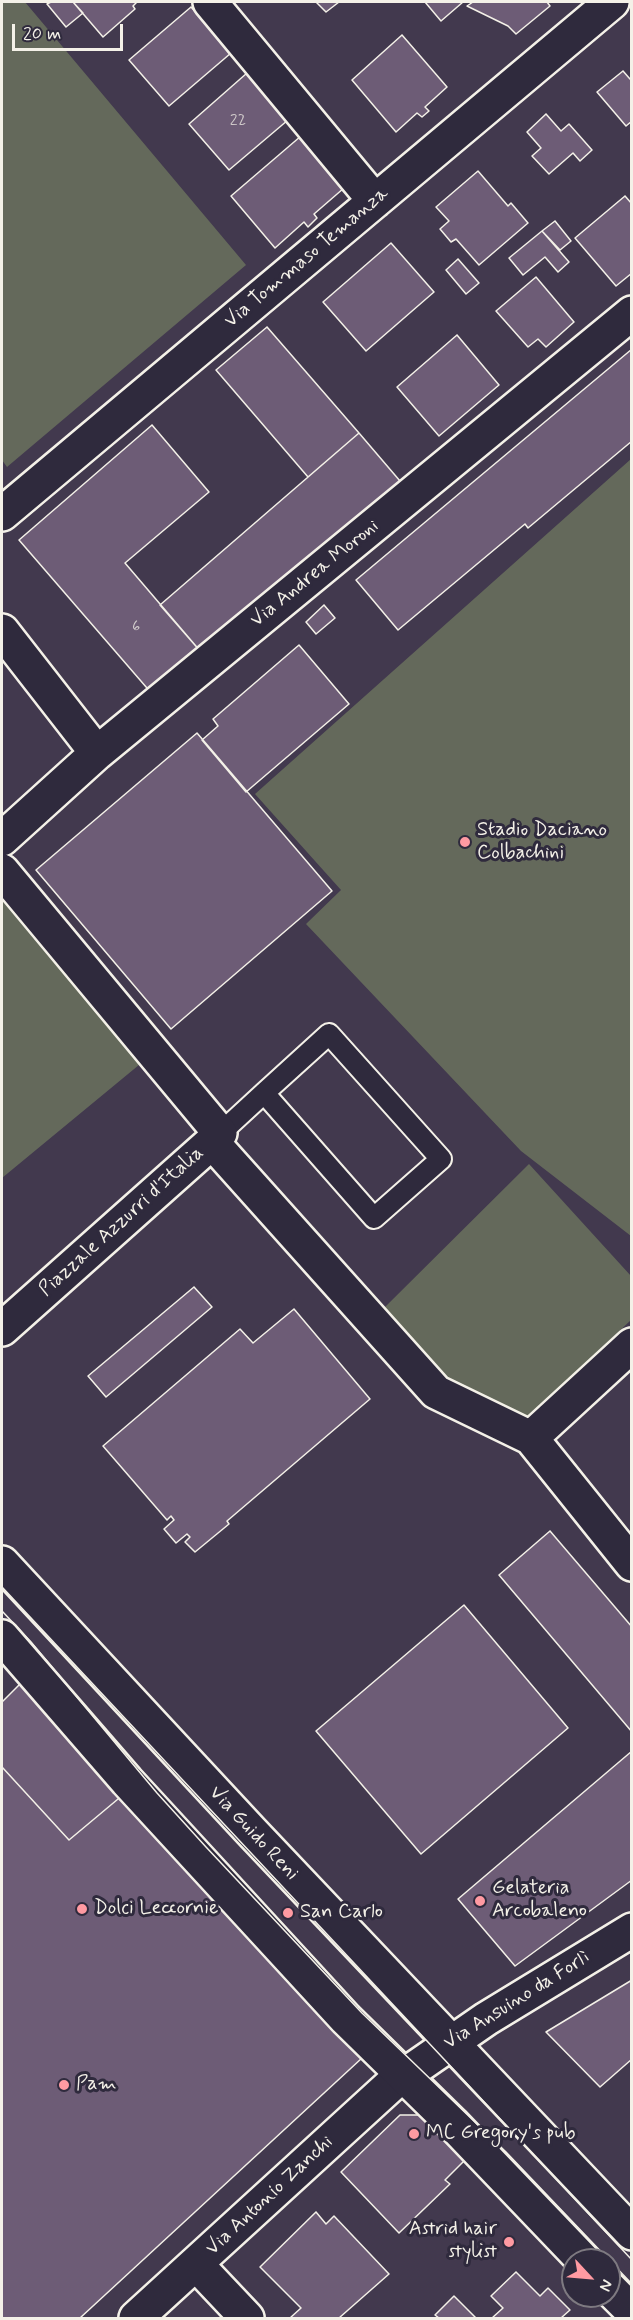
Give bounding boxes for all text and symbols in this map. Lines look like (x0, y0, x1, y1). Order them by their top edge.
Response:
scale bar (15, 12, 126, 50)
text: 20 m (23, 22, 61, 46)
house number: 22 (230, 112, 246, 132)
street label: Via Tommaso Temanza (220, 182, 394, 334)
street label: Via Andrea Moroni (246, 515, 384, 633)
house number: 6 (132, 618, 140, 638)
place label: Stadio Daciano Colbachini (477, 819, 607, 866)
marker: Stadio Daciano Colbachini (458, 835, 472, 849)
street label: Piazzale Azzurri d'Italia (35, 1142, 209, 1302)
street label: Via Guido Reni (203, 1782, 303, 1886)
place label: Gelateria Arcobaleno (492, 1877, 587, 1924)
marker: Gelateria Arcobaleno (473, 1894, 487, 1908)
place label: Dolci Leccornie (94, 1897, 218, 1921)
place label: San Carlo (300, 1901, 383, 1925)
marker: Dolci Leccornie (75, 1902, 89, 1916)
marker: San Carlo (281, 1906, 295, 1920)
street label: Via Ansuino da Forlì (440, 1947, 594, 2055)
place label: Pam (76, 2073, 117, 2097)
marker: Pam (57, 2078, 71, 2092)
place label: MC Gregory's pub (426, 2122, 576, 2146)
marker: MC Gregory's pub (407, 2127, 421, 2141)
street label: Via Antonio Zanchi (201, 2131, 339, 2261)
place label: Astrid hair stylist (409, 2218, 497, 2265)
marker: Astrid hair stylist (502, 2235, 516, 2249)
north arrow (561, 2248, 621, 2308)
text: N (594, 2276, 618, 2295)

